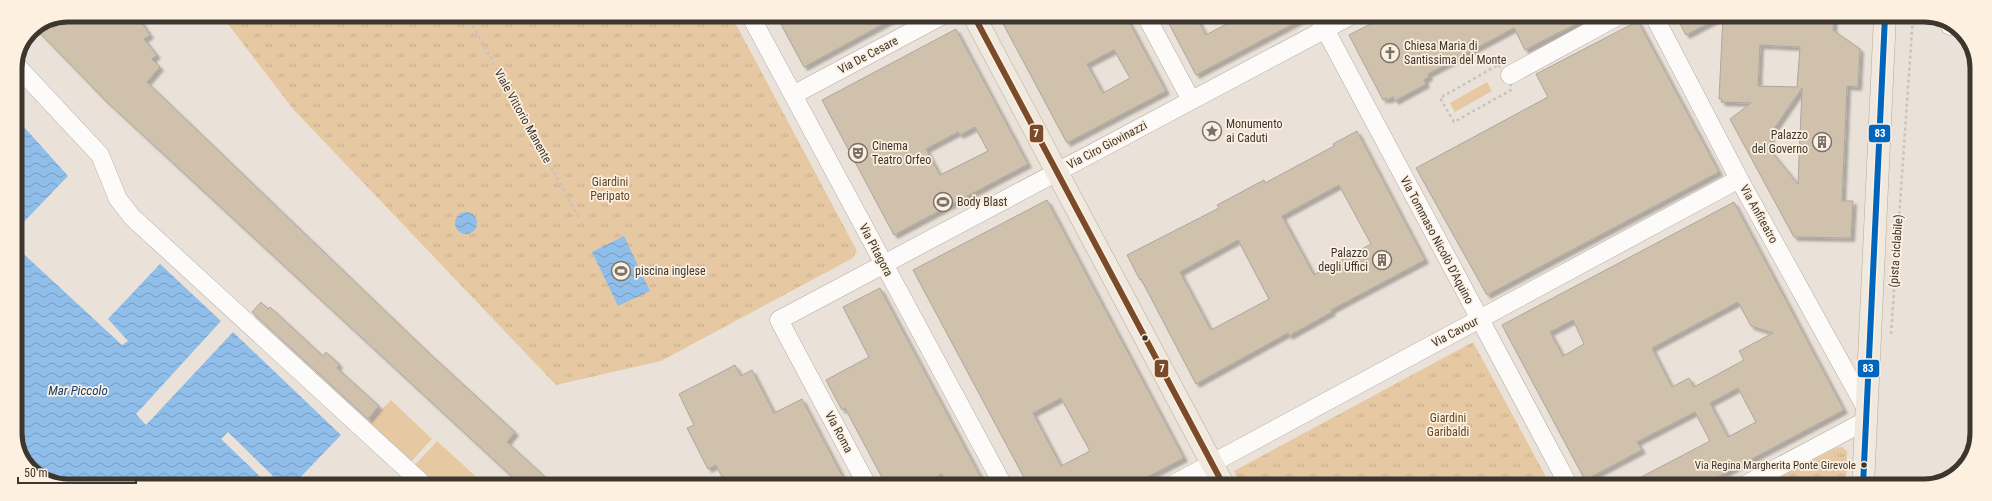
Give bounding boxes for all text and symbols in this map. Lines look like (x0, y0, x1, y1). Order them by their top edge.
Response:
street label: Via De Cesare (836, 33, 901, 77)
place label: Chiesa Maria di Santissima del Monte (1404, 39, 1507, 67)
church icon: Chiesa Maria di Santissima del Monte (1379, 42, 1401, 64)
street label: Viale Vittorio Manente (491, 67, 555, 166)
place label: Monumento ai Caduti (1226, 117, 1283, 145)
street label: Via Ciro Giovinazzi (1065, 118, 1149, 172)
place icon: Monumento ai Caduti (1201, 120, 1223, 142)
line badge: 7 (1029, 124, 1044, 143)
line badge: 83 (1868, 124, 1891, 143)
text: 7 (1033, 127, 1039, 140)
text: 83 (1874, 127, 1886, 140)
place label: Palazzo del Governo (1752, 128, 1808, 156)
building icon: Palazzo del Governo (1811, 131, 1833, 153)
place label: Cinema Teatro Orfeo (872, 139, 931, 167)
theatre icon: Cinema Teatro Orfeo (847, 142, 869, 164)
street label: Via Tommaso Nicolò D'Aquino (1397, 174, 1477, 306)
park label: Giardini Peripato (590, 175, 630, 203)
street label: Via Anfiteatro (1737, 182, 1781, 246)
sports icon: Body Blast (932, 191, 954, 213)
place label: Body Blast (957, 195, 1008, 209)
street label: (pista ciclabile) (1886, 214, 1906, 288)
street label: Via Pitagora (856, 221, 896, 279)
place label: Palazzo degli Uffici (1318, 246, 1368, 274)
building icon: Palazzo degli Uffici (1371, 249, 1393, 271)
sports icon: piscina inglese (610, 260, 632, 282)
place label: piscina inglese (635, 264, 706, 278)
street label: Via Cavour (1429, 314, 1481, 350)
unlabelled marker (1140, 333, 1150, 343)
line badge: 7 (1154, 359, 1169, 378)
line badge: 83 (1857, 359, 1880, 378)
text: 7 (1159, 362, 1165, 375)
text: 83 (1862, 362, 1874, 375)
water label: Mar Piccolo (48, 383, 108, 398)
street label: Via Roma (822, 409, 856, 455)
park label: Giardini Garibaldi (1427, 411, 1469, 439)
scale bar (18, 459, 136, 485)
place label: Via Regina Margherita Ponte Girevole (1695, 459, 1856, 472)
marker: Via Regina Margherita Ponte Girevole (1859, 460, 1869, 470)
text: 50 m (24, 466, 48, 480)

